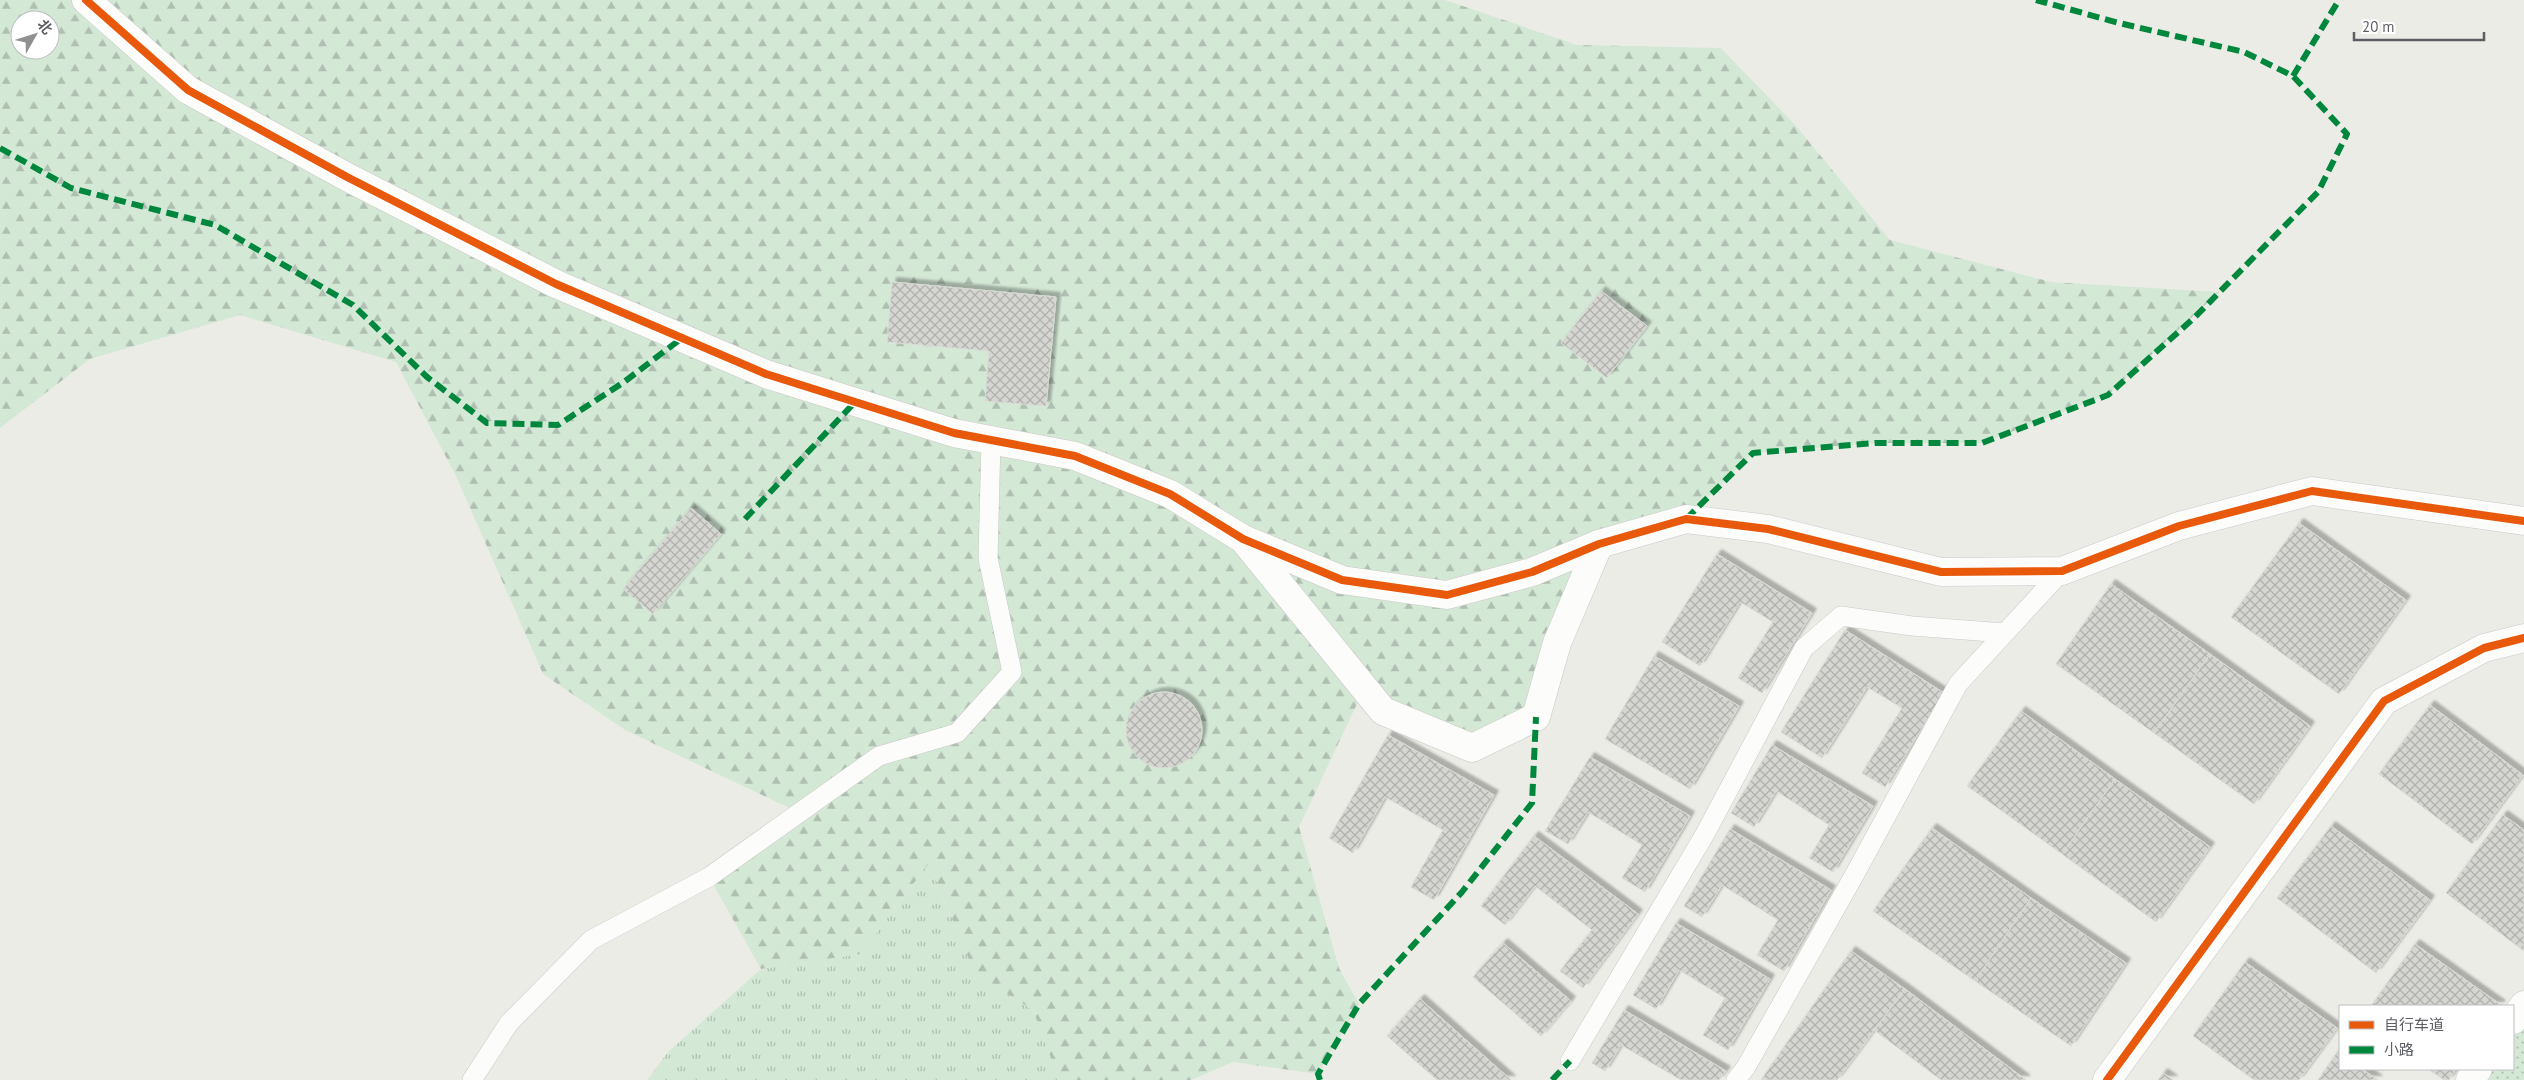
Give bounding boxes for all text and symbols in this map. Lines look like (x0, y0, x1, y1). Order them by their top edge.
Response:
north arrow (10, 10, 60, 60)
scale bar (2354, 10, 2484, 42)
text: 北 (34, 16, 57, 38)
text: 20 m (2362, 17, 2395, 36)
legend (2339, 1005, 2514, 1070)
text: 自行车道 (2384, 1015, 2444, 1034)
text: 小路 (2384, 1040, 2414, 1059)

